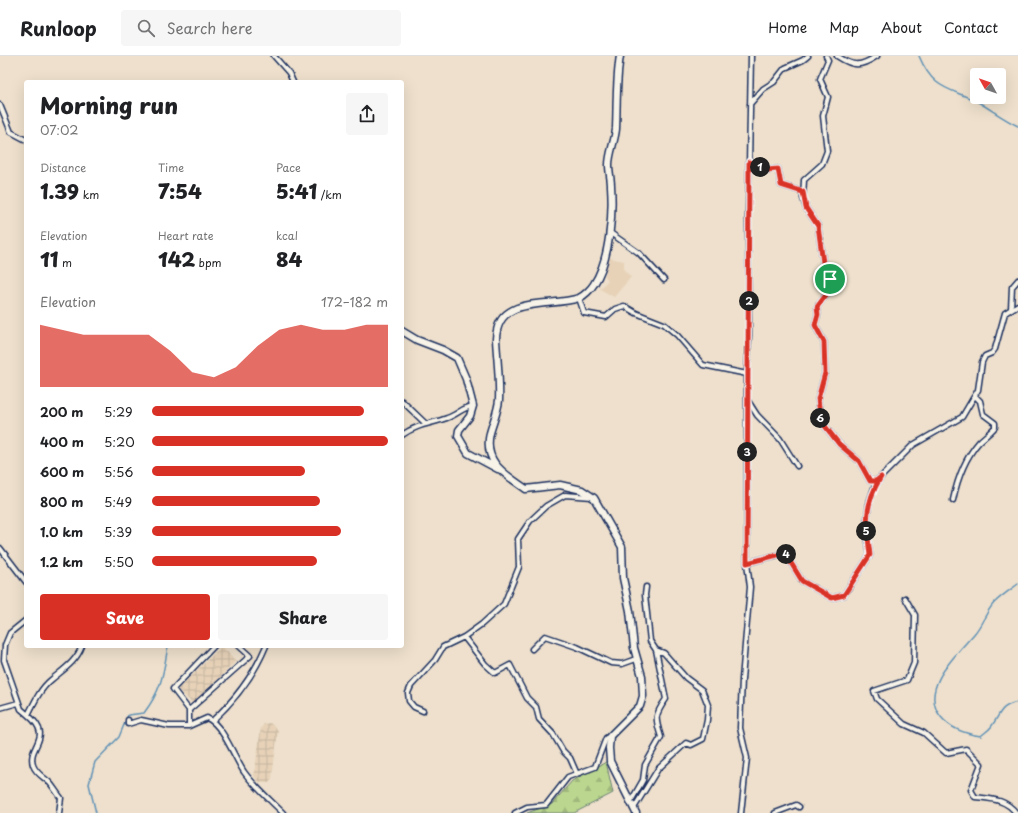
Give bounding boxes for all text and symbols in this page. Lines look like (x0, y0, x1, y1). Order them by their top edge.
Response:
search box (121, 10, 401, 46)
text: Runloop (20, 14, 97, 42)
text: Search here (167, 16, 252, 39)
icon: search (135, 17, 157, 39)
text: Home (768, 17, 807, 38)
text: Map (829, 17, 859, 38)
text: About (881, 17, 922, 38)
text: Contact (944, 17, 998, 38)
north arrow (970, 68, 1006, 104)
map controls (970, 68, 1006, 104)
text: Morning run (40, 88, 178, 121)
button: share (346, 93, 388, 135)
text: 07:02 (40, 120, 78, 139)
pin: 1 (750, 157, 770, 177)
text: 1 (757, 158, 763, 175)
text: Distance (40, 159, 86, 176)
text: Time (158, 159, 184, 176)
text: Pace (276, 159, 301, 176)
text: 1.39 (40, 176, 79, 206)
text: 7:54 (158, 176, 202, 206)
text: 5:41 (276, 176, 317, 206)
text: km (79, 186, 99, 203)
text: /km (317, 186, 342, 203)
text: Elevation (40, 227, 87, 244)
text: Heart rate (158, 227, 214, 244)
text: kcal (276, 227, 298, 244)
text: 11 (40, 244, 59, 274)
text: 142 (158, 244, 195, 274)
text: 84 (276, 244, 302, 274)
text: m (59, 254, 72, 271)
text: bpm (195, 254, 222, 271)
pin (813, 262, 847, 296)
icon: arrive (819, 268, 841, 290)
pin: 2 (739, 291, 759, 311)
text: Elevation (40, 292, 96, 311)
text: 172–182 m (321, 292, 388, 311)
text: 2 (745, 292, 753, 309)
text: 200 m (40, 402, 84, 421)
text: 5:29 (104, 402, 133, 421)
pin: 6 (810, 408, 830, 428)
text: 6 (816, 409, 824, 426)
text: 400 m (40, 432, 84, 451)
text: 5:20 (104, 432, 135, 451)
pin: 3 (737, 442, 757, 462)
text: 3 (743, 443, 751, 460)
text: 600 m (40, 462, 84, 481)
text: 5:56 (104, 462, 133, 481)
text: 800 m (40, 492, 83, 511)
text: 5:49 (104, 492, 132, 511)
pin: 5 (856, 521, 876, 541)
text: 1.0 km (40, 522, 83, 541)
text: 5:39 (104, 522, 132, 541)
text: 5 (862, 522, 870, 539)
pin: 4 (776, 544, 796, 564)
text: 4 (782, 545, 790, 562)
text: 1.2 km (40, 552, 83, 571)
text: 5:50 (104, 552, 134, 571)
button: Save (40, 594, 210, 640)
button: Share (218, 594, 388, 640)

